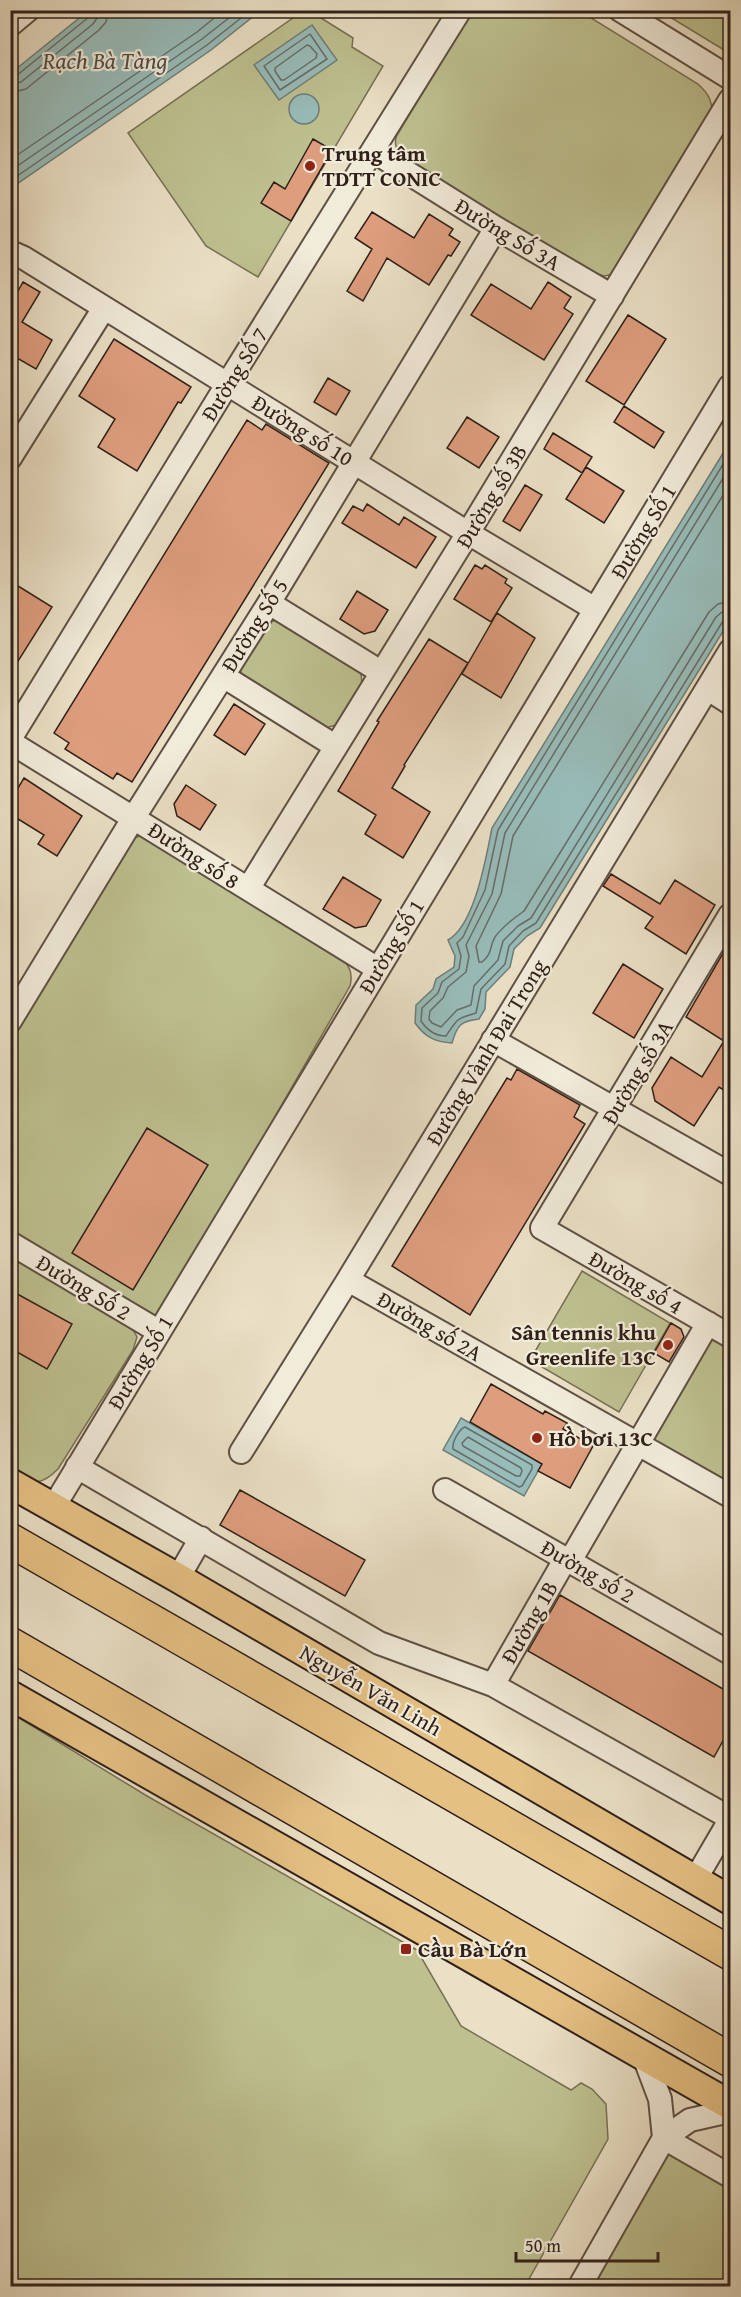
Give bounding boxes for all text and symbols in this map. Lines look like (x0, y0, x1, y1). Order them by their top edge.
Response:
water label: Rạch Bà Tàng (42, 43, 168, 78)
place label: Trung tâm TDTT CONIC (322, 137, 441, 194)
marker: Trung tâm TDTT CONIC (303, 159, 317, 173)
street label: Đường Số 3A (449, 190, 568, 279)
street label: Đường Số 7 (193, 321, 275, 427)
street label: Đường số 10 (246, 386, 360, 474)
street label: Đường số 3B (448, 438, 534, 554)
street label: Đường Số 1 (602, 478, 684, 584)
street label: Đường Số 5 (213, 572, 295, 678)
street label: Đường số 8 (142, 814, 246, 896)
street label: Đường Số 1 (350, 893, 432, 999)
street label: Đường Vành Đai Trong (418, 953, 554, 1151)
street label: Đường số 3A (593, 1013, 681, 1130)
street label: Đường số 4 (583, 1242, 689, 1322)
street label: Đường Số 2 (31, 1246, 137, 1328)
street label: Đường số 2A (372, 1283, 489, 1369)
street label: Đường Số 1 (99, 1309, 181, 1415)
place label: Sân tennis khu Greenlife 13C (511, 1316, 656, 1373)
marker: Sân tennis khu Greenlife 13C (661, 1338, 675, 1352)
place label: Hồ bơi 13C (549, 1422, 653, 1454)
marker: Hồ bơi 13C (530, 1431, 544, 1445)
street label: Đường số 2 (535, 1531, 641, 1611)
street label: Đường 1B (492, 1575, 566, 1669)
street label: Nguyễn Văn Linh (294, 1636, 449, 1744)
place label: Cầu Bà Lớn (418, 1933, 527, 1965)
marker: Cầu Bà Lớn (399, 1942, 413, 1956)
scale bar (516, 2225, 658, 2263)
text: 50 m (525, 2232, 561, 2259)

